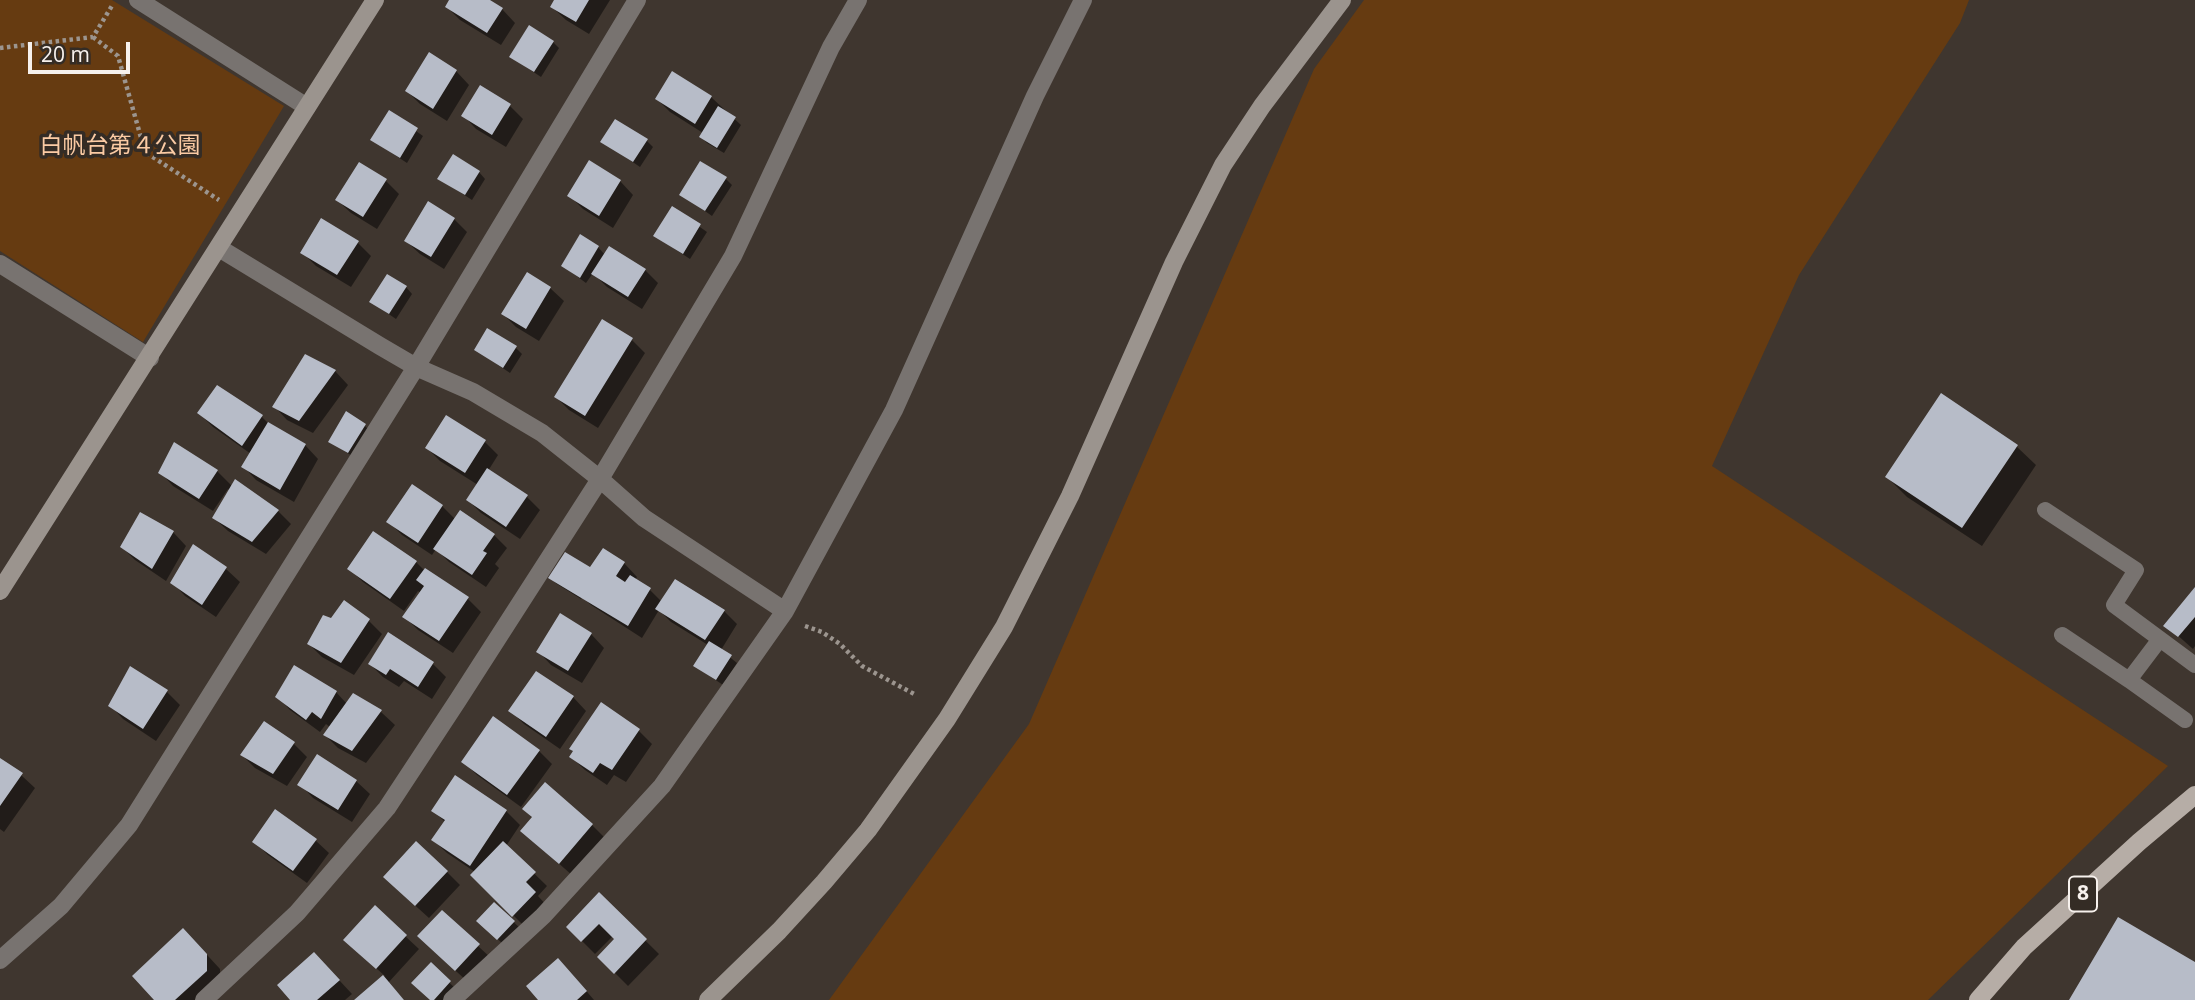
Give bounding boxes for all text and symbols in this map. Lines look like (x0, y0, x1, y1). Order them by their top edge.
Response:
scale bar (32, 28, 133, 72)
text: 20 m (41, 40, 90, 68)
park label: 白帆台第４公園 (40, 132, 200, 160)
road number: 8 (2069, 876, 2097, 912)

